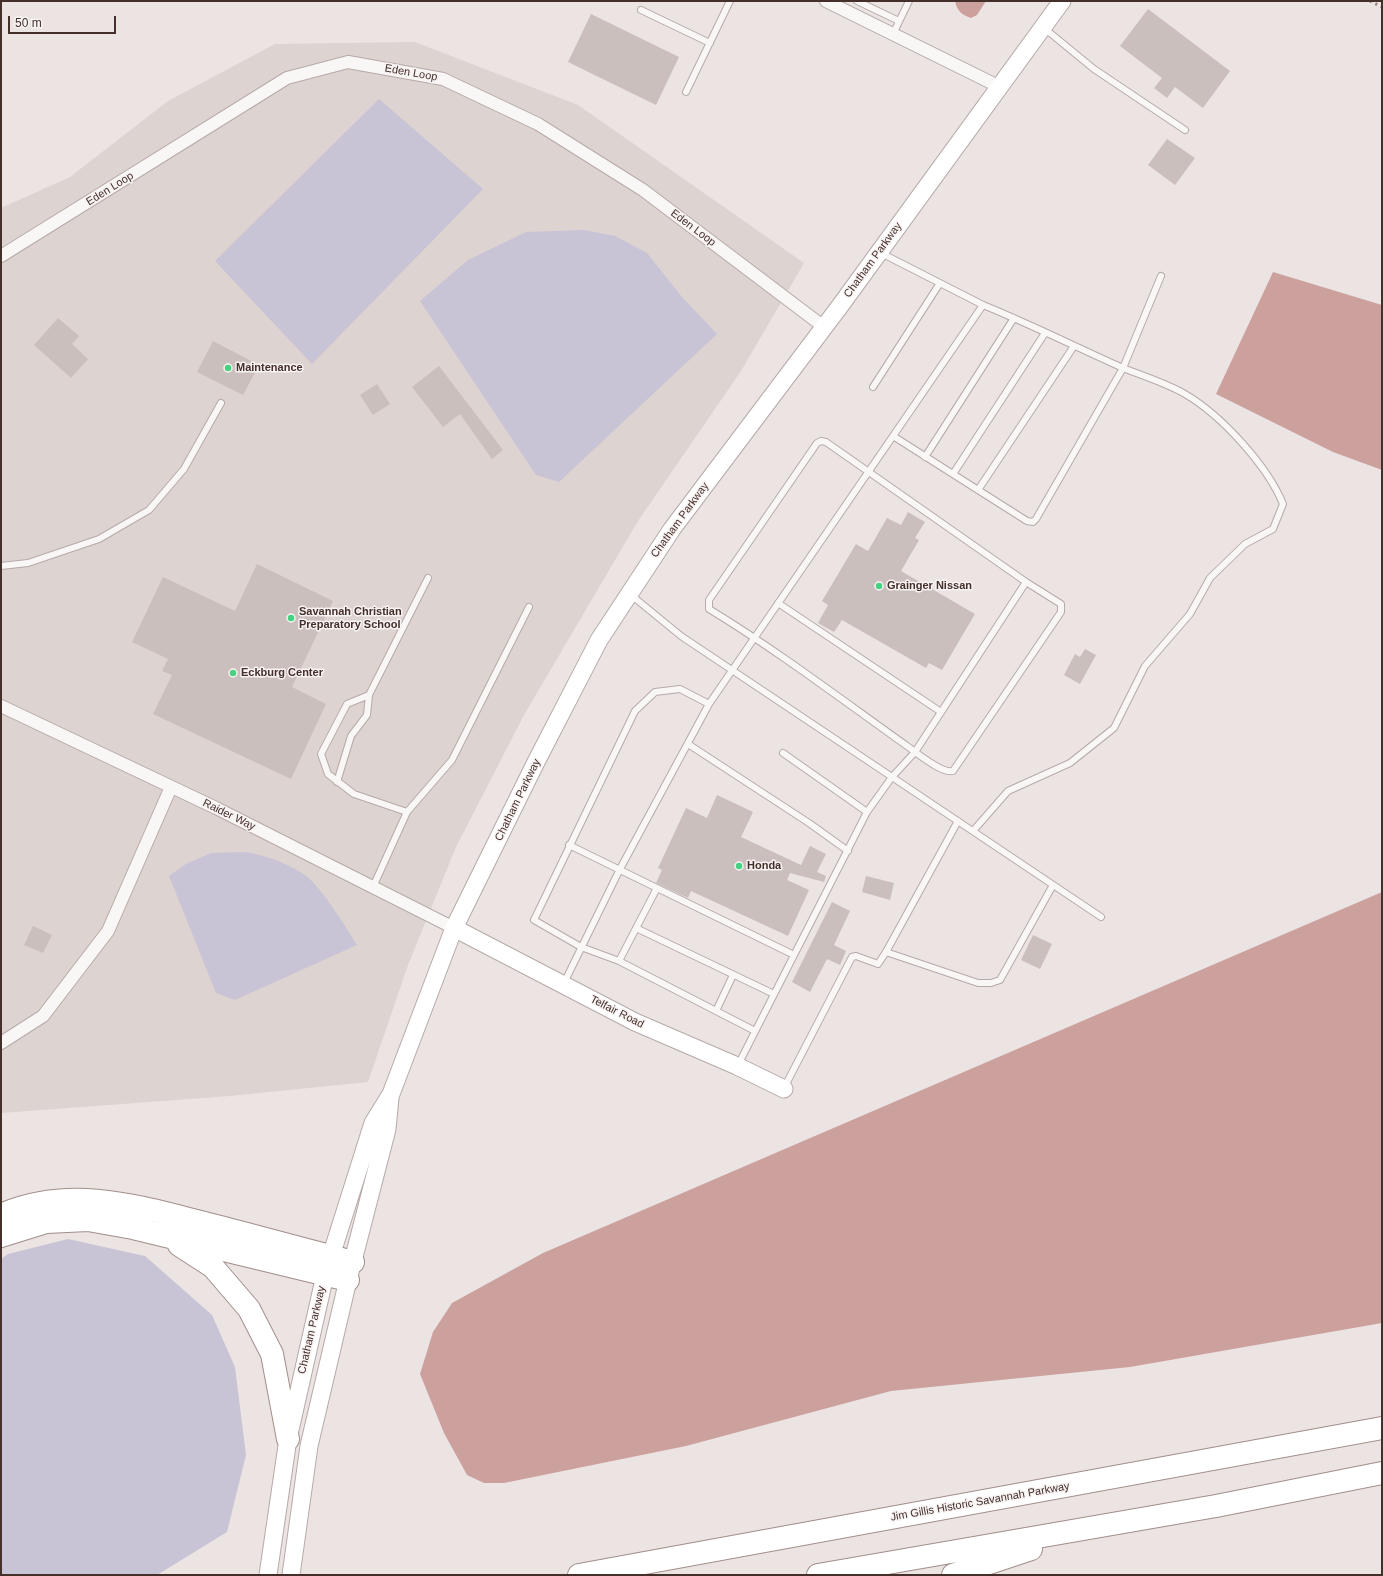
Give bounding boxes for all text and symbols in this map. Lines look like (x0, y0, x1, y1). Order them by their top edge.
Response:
scale bar (10, 8, 118, 34)
text: 50 m (15, 16, 42, 30)
street label: Eden Loop (384, 62, 438, 84)
street label: Eden Loop (84, 169, 136, 209)
street label: Eden Loop (668, 207, 718, 249)
street label: Chatham Parkway (841, 220, 905, 300)
place label: Maintenance (236, 361, 303, 375)
marker: Maintenance (223, 363, 233, 373)
street label: Chatham Parkway (648, 480, 712, 560)
place label: Grainger Nissan (887, 579, 972, 593)
marker: Grainger Nissan (874, 581, 884, 591)
place label: Savannah Christian Preparatory School (299, 605, 402, 631)
marker: Savannah Christian Preparatory School (286, 613, 296, 623)
place label: Eckburg Center (241, 666, 323, 680)
marker: Eckburg Center (228, 668, 238, 678)
street label: Chatham Parkway (492, 757, 544, 843)
street label: Raider Way (200, 797, 258, 833)
place label: Honda (747, 859, 781, 873)
marker: Honda (734, 861, 744, 871)
street label: Telfair Road (588, 993, 646, 1031)
street label: Chatham Parkway (295, 1285, 329, 1375)
street label: Jim Gillis Historic Savannah Parkway (889, 1480, 1071, 1524)

